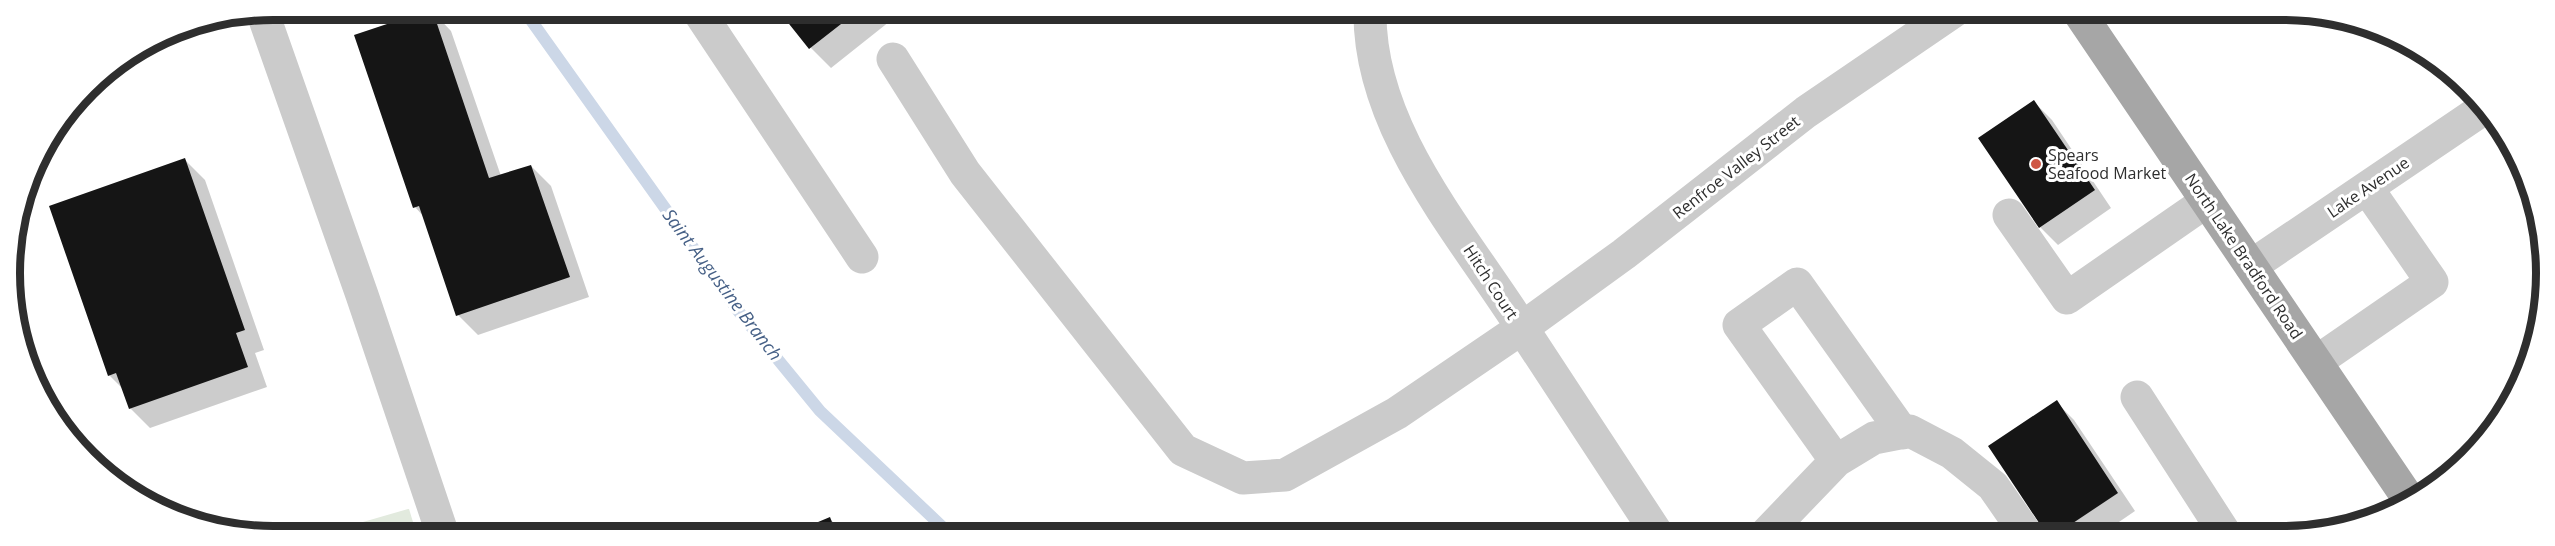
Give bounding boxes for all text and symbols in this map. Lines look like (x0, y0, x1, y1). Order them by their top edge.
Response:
street label: Renfroe Valley Street (1668, 110, 1804, 224)
place label: Spears Seafood Market (2048, 144, 2166, 184)
street label: Lake Avenue (2323, 151, 2413, 223)
marker: Spears Seafood Market (2029, 157, 2043, 171)
street label: North Lake Bradford Road (2180, 169, 2308, 343)
water label: Saint Augustine Branch (658, 204, 788, 365)
street label: Hitch Court (1459, 240, 1524, 324)

